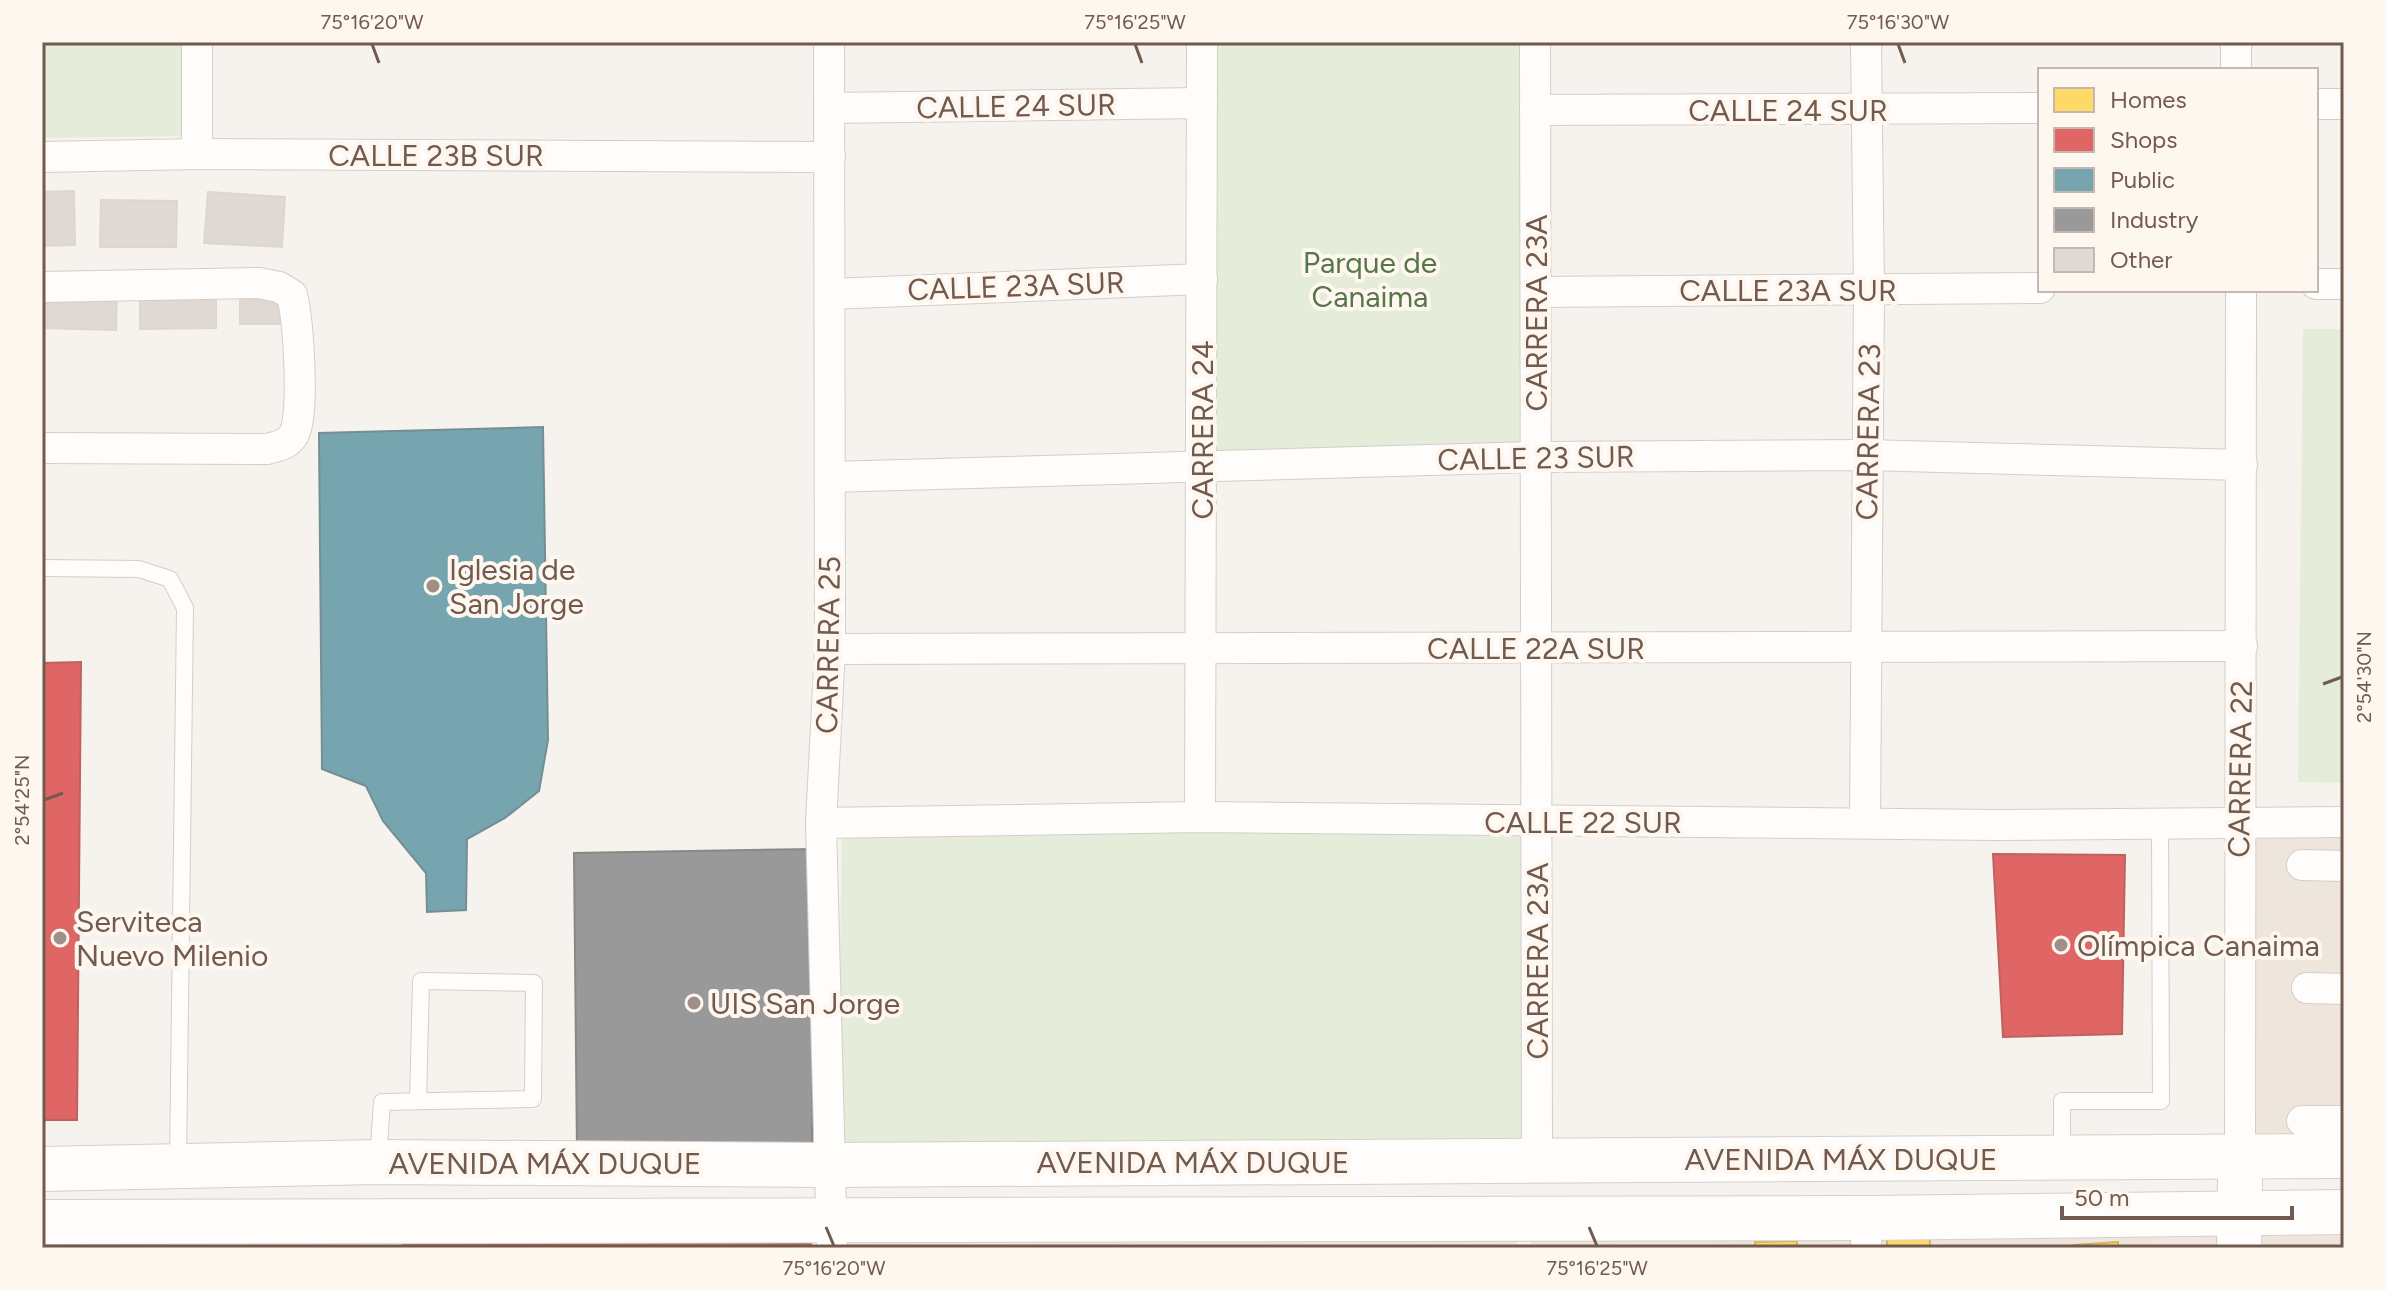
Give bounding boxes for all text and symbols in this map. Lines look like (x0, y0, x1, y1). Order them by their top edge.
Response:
text: 75°16'20"W (321, 10, 423, 34)
text: 75°16'25"W (1084, 10, 1186, 34)
text: 75°16'30"W (1847, 10, 1949, 34)
legend (2038, 68, 2318, 292)
text: Homes (2110, 85, 2187, 114)
street label: CALLE 24 SUR (916, 86, 1116, 126)
street label: CALLE 24 SUR (1688, 92, 1888, 129)
text: Shops (2110, 125, 2177, 154)
street label: CALLE 23B SUR (328, 137, 544, 174)
text: Public (2110, 165, 2175, 194)
text: Industry (2110, 205, 2199, 234)
street label: CARRERA 23A (1518, 214, 1555, 412)
park label: Parque de Canaima (1303, 244, 1437, 315)
text: Other (2110, 245, 2172, 274)
street label: CALLE 23A SUR (907, 264, 1125, 308)
street label: CALLE 23A SUR (1679, 272, 1897, 309)
street label: CARRERA 24 (1184, 340, 1221, 520)
street label: CARRERA 23 (1848, 343, 1888, 521)
street label: CALLE 23 SUR (1437, 438, 1635, 478)
place label: Iglesia de San Jorge (449, 551, 584, 622)
street label: CARRERA 25 (808, 556, 848, 734)
marker: Iglesia de San Jorge (424, 577, 442, 595)
street label: CALLE 22A SUR (1427, 630, 1645, 667)
text: 2°54'30"N (2352, 631, 2376, 723)
street label: CARRERA 22 (2220, 680, 2260, 858)
text: 2°54'25"N (10, 754, 34, 846)
street label: CALLE 22 SUR (1484, 804, 1682, 841)
street label: CARRERA 23A (1519, 862, 1556, 1060)
place label: Serviteca Nuevo Milenio (76, 903, 268, 974)
place label: Olímpica Canaima (2077, 927, 2320, 964)
marker: Serviteca Nuevo Milenio (51, 929, 69, 947)
marker: Olímpica Canaima (2052, 936, 2070, 954)
place label: UIS San Jorge (710, 985, 900, 1022)
marker: UIS San Jorge (685, 994, 703, 1012)
street label: AVENIDA MÁX DUQUE (1684, 1141, 1998, 1178)
street label: AVENIDA MÁX DUQUE (1036, 1144, 1350, 1181)
street label: AVENIDA MÁX DUQUE (388, 1145, 702, 1182)
scale bar (2062, 1170, 2292, 1220)
text: 50 m (2074, 1183, 2130, 1212)
text: 75°16'20"W (783, 1256, 885, 1280)
text: 75°16'25"W (1546, 1256, 1648, 1280)

